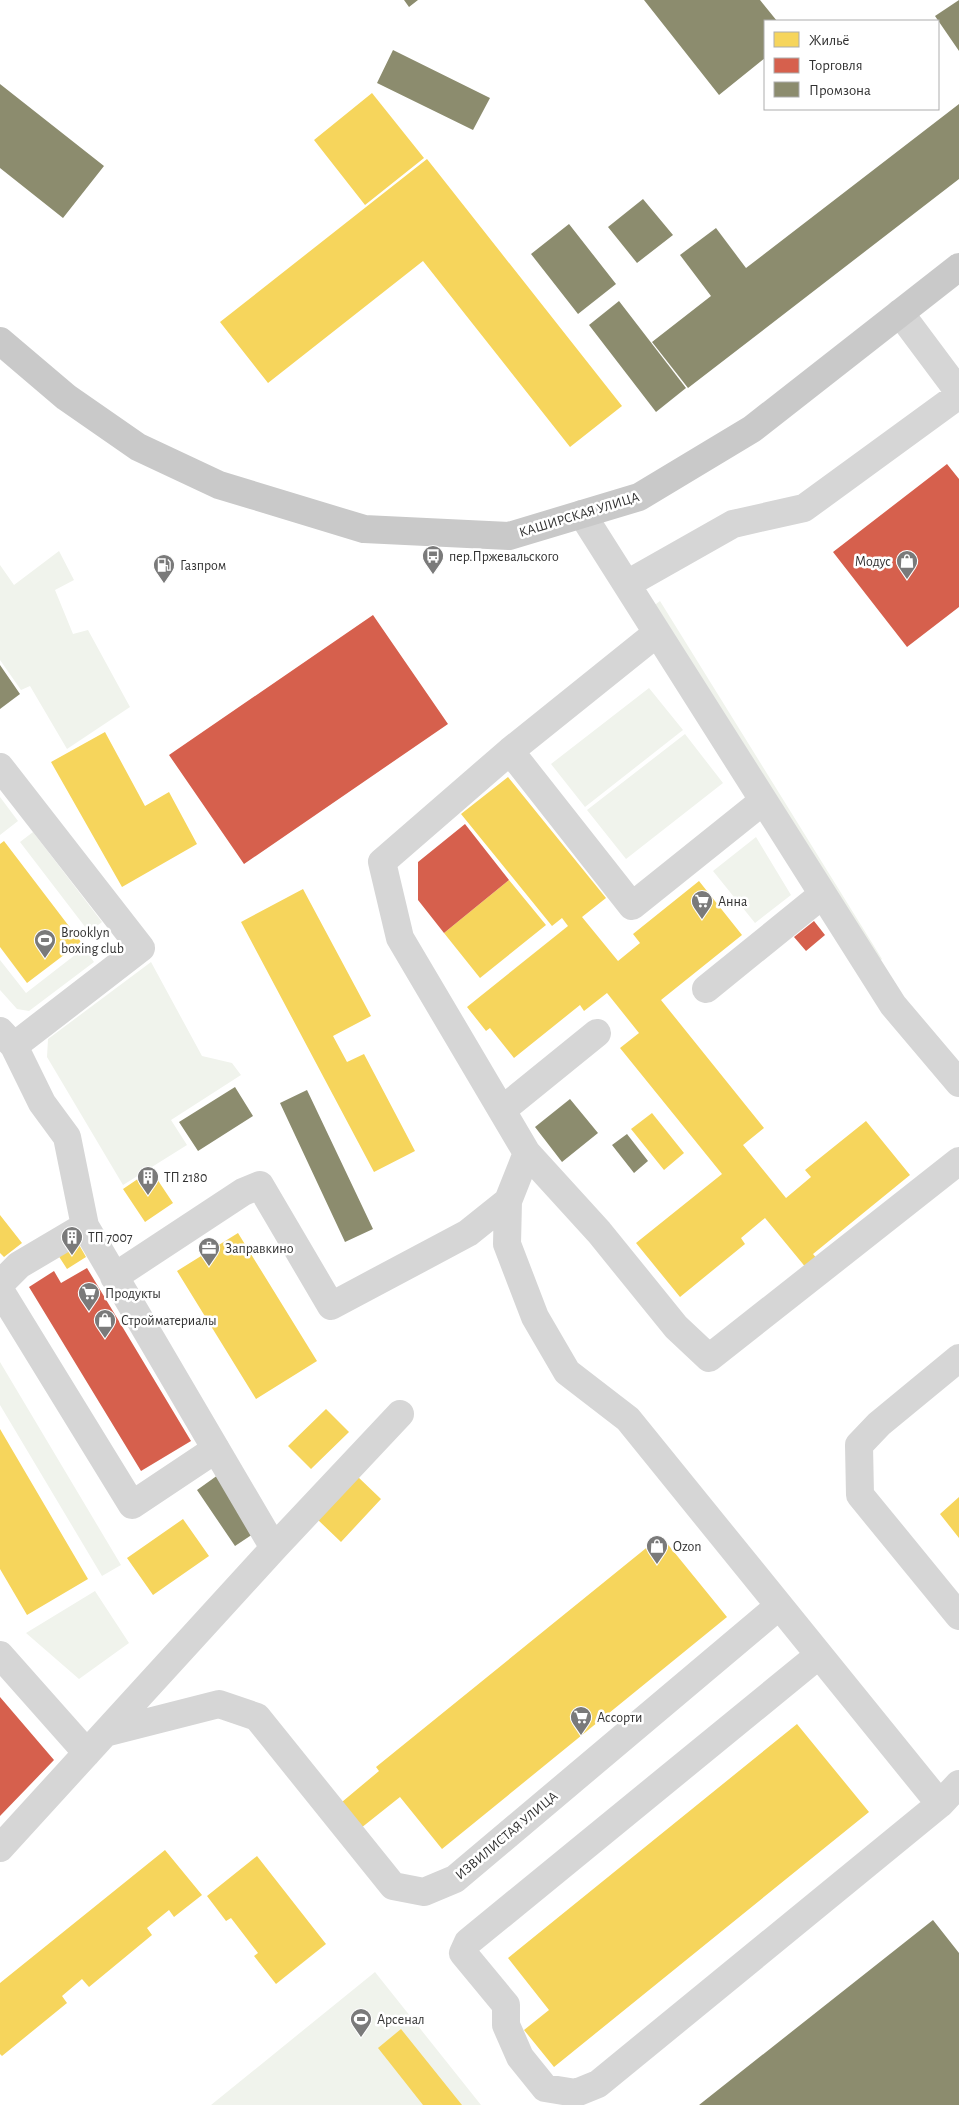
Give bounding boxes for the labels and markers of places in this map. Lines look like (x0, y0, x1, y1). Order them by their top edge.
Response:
bus stop icon: пер.Пржевальского (421, 544, 445, 575)
shop icon: Модус (895, 549, 919, 580)
place label: пер.Пржевальского (449, 550, 559, 564)
fuel station icon: Газпром (152, 553, 176, 584)
place label: Модус (855, 555, 891, 569)
place label: Газпром (180, 559, 226, 573)
supermarket icon: Анна (690, 889, 714, 920)
place label: Анна (718, 895, 748, 909)
place label: Brooklyn boxing club (61, 926, 124, 956)
sports icon: Brooklyn boxing club (33, 928, 57, 959)
building icon: ТП 2180 (136, 1165, 160, 1196)
place label: ТП 2180 (164, 1171, 207, 1185)
building icon: ТП 7007 (60, 1225, 84, 1256)
place label: ТП 7007 (88, 1231, 133, 1245)
office icon: Заправкино (197, 1236, 221, 1267)
place label: Заправкино (225, 1242, 294, 1256)
supermarket icon: Продукты (77, 1281, 101, 1312)
place label: Продукты (105, 1287, 161, 1301)
shop icon: Стройматериалы (93, 1308, 117, 1339)
place label: Стройматериалы (121, 1314, 217, 1328)
shop icon: Ozon (645, 1534, 669, 1565)
place label: Ozon (673, 1540, 701, 1554)
supermarket icon: Ассорти (569, 1705, 593, 1736)
place label: Ассорти (597, 1711, 643, 1725)
sports icon: Арсенал (349, 2007, 373, 2038)
place label: Арсенал (377, 2013, 425, 2027)

